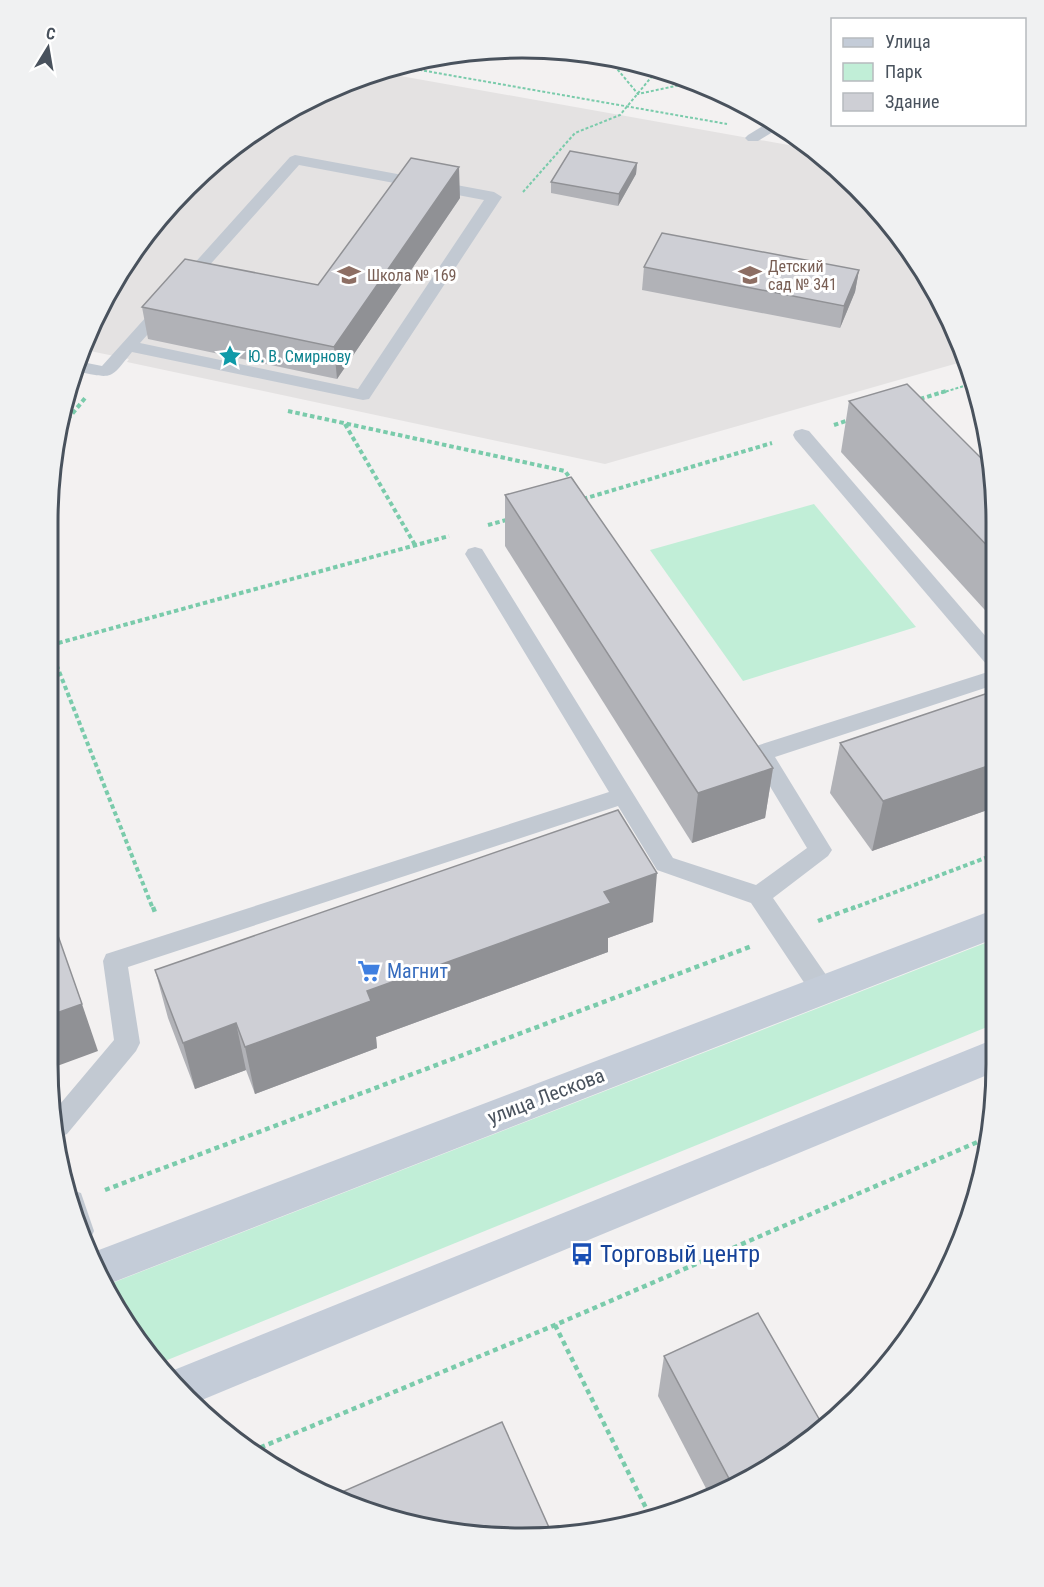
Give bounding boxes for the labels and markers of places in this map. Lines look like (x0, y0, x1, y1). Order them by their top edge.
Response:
place label: Детский сад № 341 (768, 257, 837, 294)
school or university icon: Школа № 169 (336, 262, 362, 288)
school or university icon: Детский сад № 341 (737, 262, 763, 288)
place label: Школа № 169 (367, 266, 457, 285)
place icon: Ю. В. Смирнову (217, 343, 243, 369)
place label: Ю. В. Смирнову (248, 347, 351, 366)
supermarket icon: Магнит (356, 958, 382, 984)
place label: Магнит (387, 959, 448, 983)
place label: Торговый центр (600, 1240, 760, 1268)
bus stop icon: Торговый центр (569, 1241, 595, 1267)

